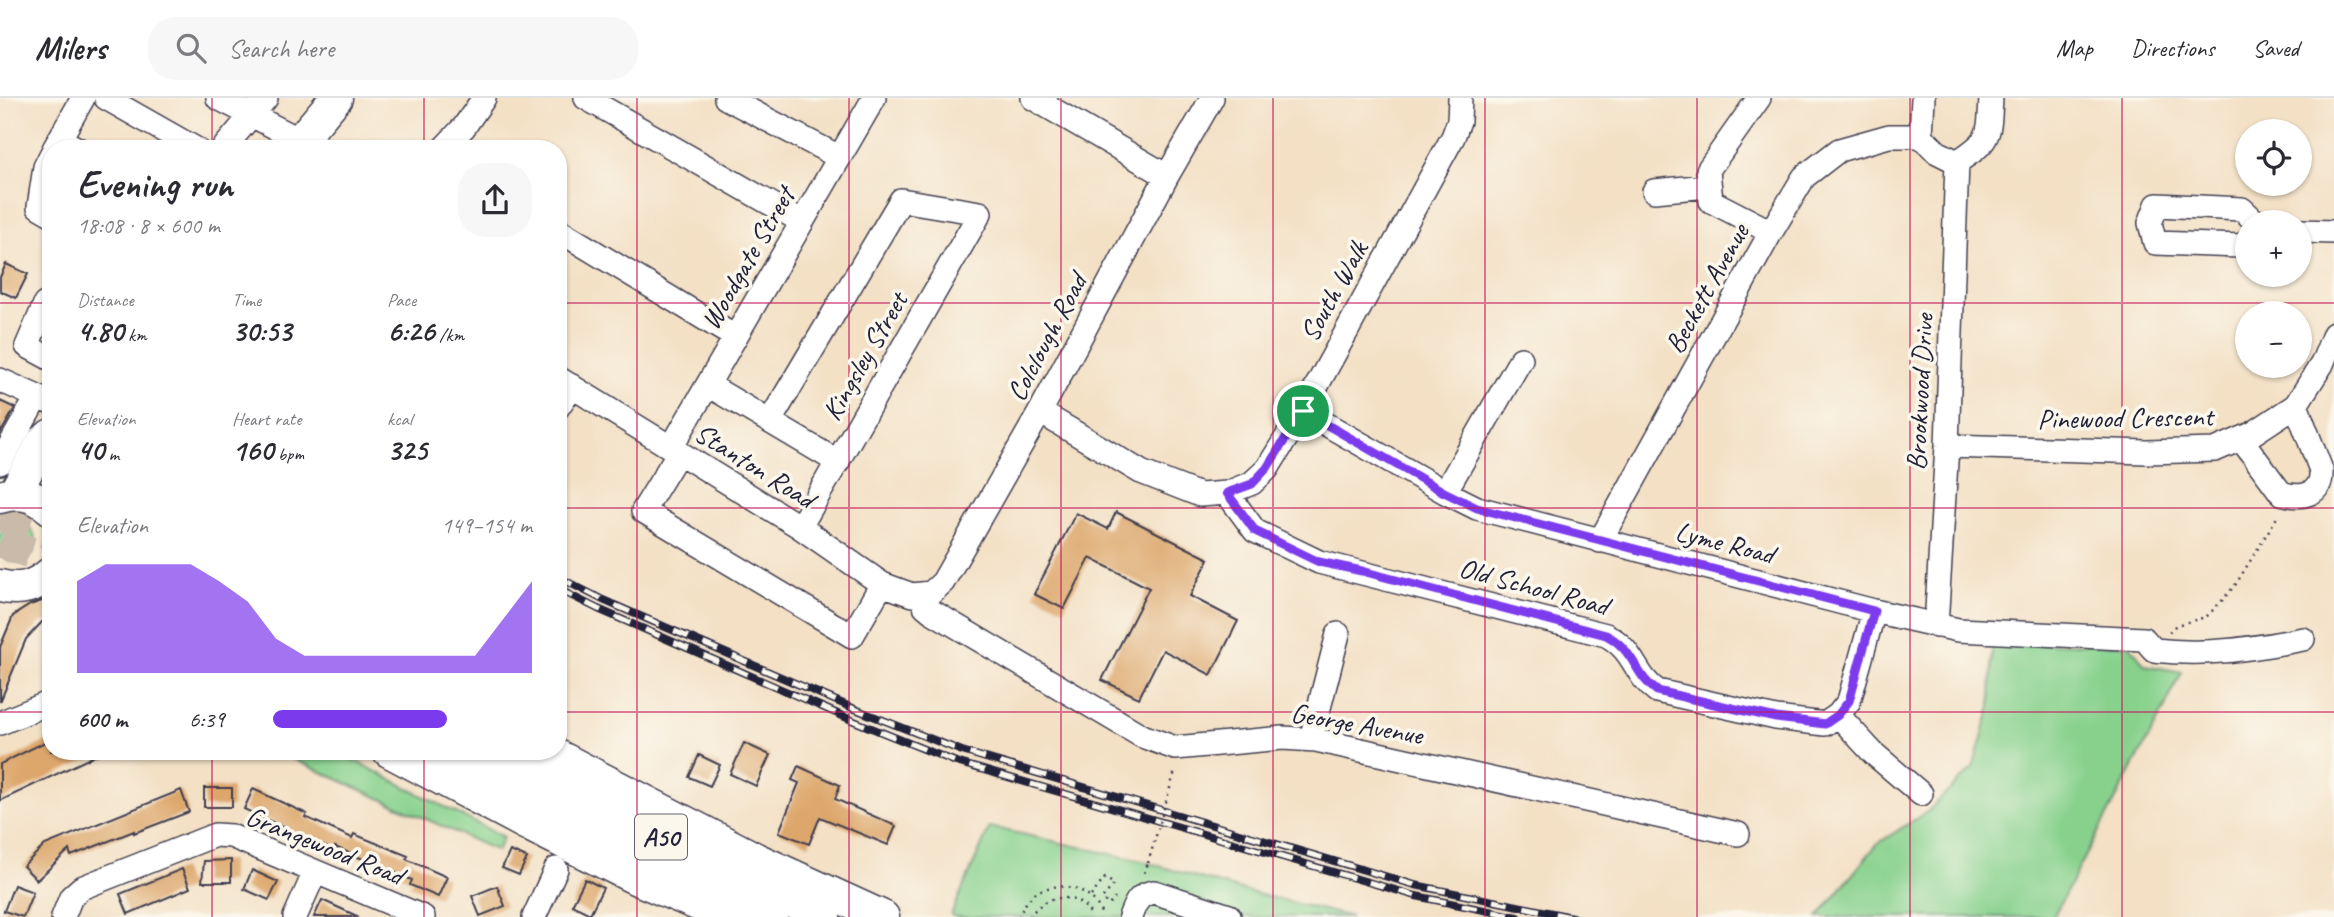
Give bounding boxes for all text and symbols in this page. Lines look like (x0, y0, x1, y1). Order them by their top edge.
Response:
search box (148, 17, 638, 80)
text: Milers (35, 27, 106, 69)
icon: search (172, 29, 210, 67)
text: Search here (228, 32, 334, 65)
text: Map (2056, 33, 2093, 63)
text: Directions (2131, 33, 2214, 63)
text: Saved (2252, 33, 2299, 63)
map controls (2235, 119, 2312, 378)
button: locate (2235, 119, 2312, 196)
text: Evening run (77, 161, 233, 208)
button: share (458, 163, 532, 237)
street label: Woodgate Street (693, 178, 804, 336)
button: + (2235, 210, 2312, 287)
text: 18:08 · 8 × 600 m (77, 211, 220, 240)
street label: Beckett Avenue (1657, 216, 1757, 359)
street label: South Walk (1292, 233, 1376, 347)
street label: Colclough Road (998, 264, 1096, 407)
street label: Kingsley Street (814, 284, 916, 427)
text: Distance (77, 288, 134, 312)
text: Time (232, 288, 261, 312)
text: Pace (387, 288, 416, 312)
button: − (2235, 301, 2312, 378)
street label: Brookwood Drive (1898, 311, 1941, 471)
text: 4.80 (77, 312, 123, 350)
text: 30:53 (232, 312, 291, 350)
text: 6:26 (387, 312, 435, 350)
text: km (123, 323, 147, 347)
text: /km (435, 323, 464, 347)
pin (1273, 381, 1333, 441)
icon: arrive (1284, 392, 1322, 430)
street label: Pinewood Crescent (2037, 398, 2216, 437)
text: Elevation (77, 407, 135, 431)
text: Heart rate (232, 407, 301, 431)
text: kcal (387, 407, 412, 431)
street label: Stanton Road (688, 415, 825, 518)
text: 40 (77, 431, 104, 469)
text: 160 (232, 431, 273, 469)
text: 325 (387, 431, 427, 469)
text: m (104, 442, 119, 466)
text: bpm (273, 442, 304, 466)
text: Elevation (77, 511, 148, 540)
text: 149–154 m (441, 511, 532, 540)
street label: Lyme Road (1672, 513, 1782, 573)
street label: Old School Road (1455, 550, 1616, 624)
street label: George Avenue (1288, 695, 1427, 753)
text: 600 m (77, 705, 127, 734)
text: 6:39 (189, 705, 225, 734)
street label: Grangewood Road (241, 798, 412, 894)
road number: A50 (635, 814, 687, 860)

